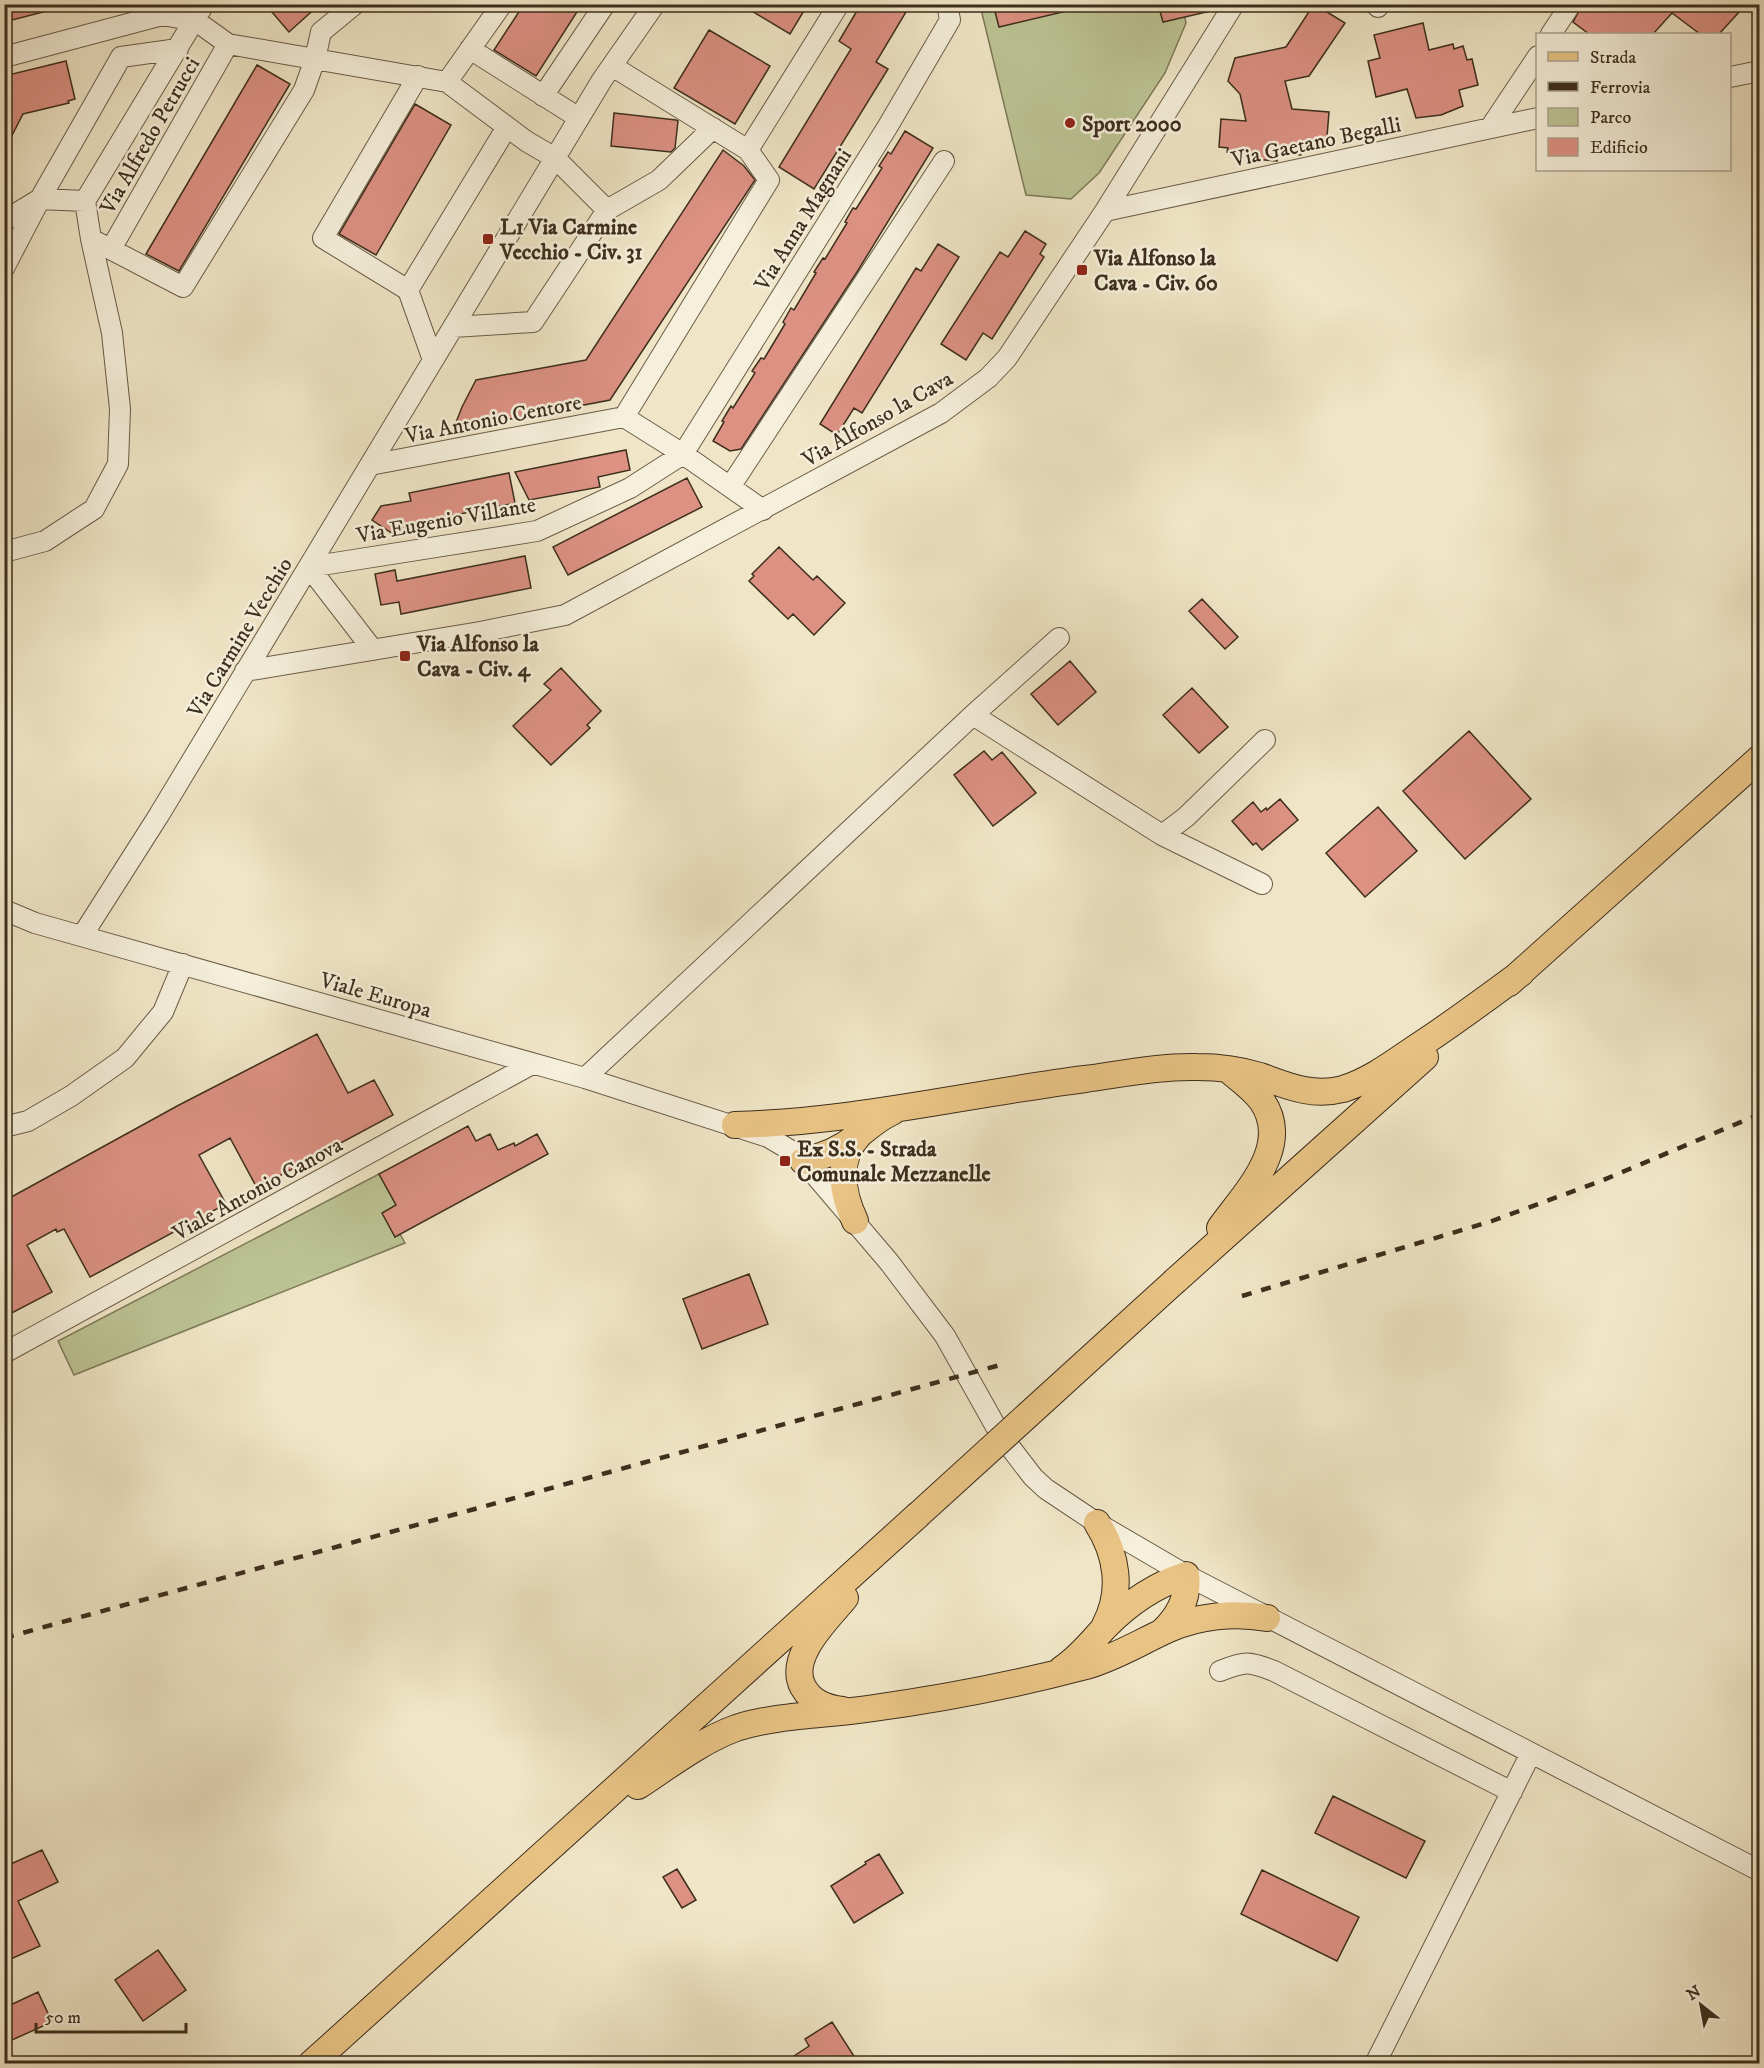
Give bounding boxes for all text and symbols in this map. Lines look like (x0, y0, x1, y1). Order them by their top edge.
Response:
legend (1536, 33, 1731, 171)
text: Strada (1590, 47, 1637, 69)
street label: Via Alfredo Petrucci (94, 52, 206, 220)
text: Ferrovia (1590, 77, 1651, 99)
text: Parco (1590, 107, 1631, 129)
place label: Sport 2000 (1082, 111, 1182, 138)
street label: Via Gaetano Begalli (1228, 111, 1403, 174)
marker: Sport 2000 (1063, 116, 1077, 130)
text: Edificio (1590, 137, 1648, 159)
street label: Via Anna Magnani (748, 144, 858, 297)
place label: L1 Via Carmine Vecchio - Civ. 31 (499, 214, 643, 266)
marker: L1 Via Carmine Vecchio - Civ. 31 (481, 232, 495, 246)
place label: Via Alfonso la Cava - Civ. 60 (1093, 245, 1218, 297)
marker: Via Alfonso la Cava - Civ. 60 (1075, 263, 1089, 277)
street label: Via Alfonso la Cava (797, 365, 958, 474)
street label: Via Antonio Centore (402, 389, 584, 450)
street label: Via Eugenio Villante (353, 491, 538, 550)
street label: Via Carmine Vecchio (181, 553, 299, 724)
place label: Via Alfonso la Cava - Civ. 4 (416, 631, 540, 683)
marker: Via Alfonso la Cava - Civ. 4 (398, 649, 412, 663)
street label: Viale Europa (316, 966, 435, 1024)
street label: Viale Antonio Canova (167, 1131, 348, 1248)
place label: Ex S.S. - Strada Comunale Mezzanelle (797, 1136, 991, 1188)
marker: Ex S.S. - Strada Comunale Mezzanelle (778, 1154, 792, 1168)
north arrow (1671, 1975, 1731, 2035)
text: N (1683, 1981, 1705, 2005)
scale bar (36, 1996, 186, 2034)
text: 50 m (45, 2007, 81, 2029)

